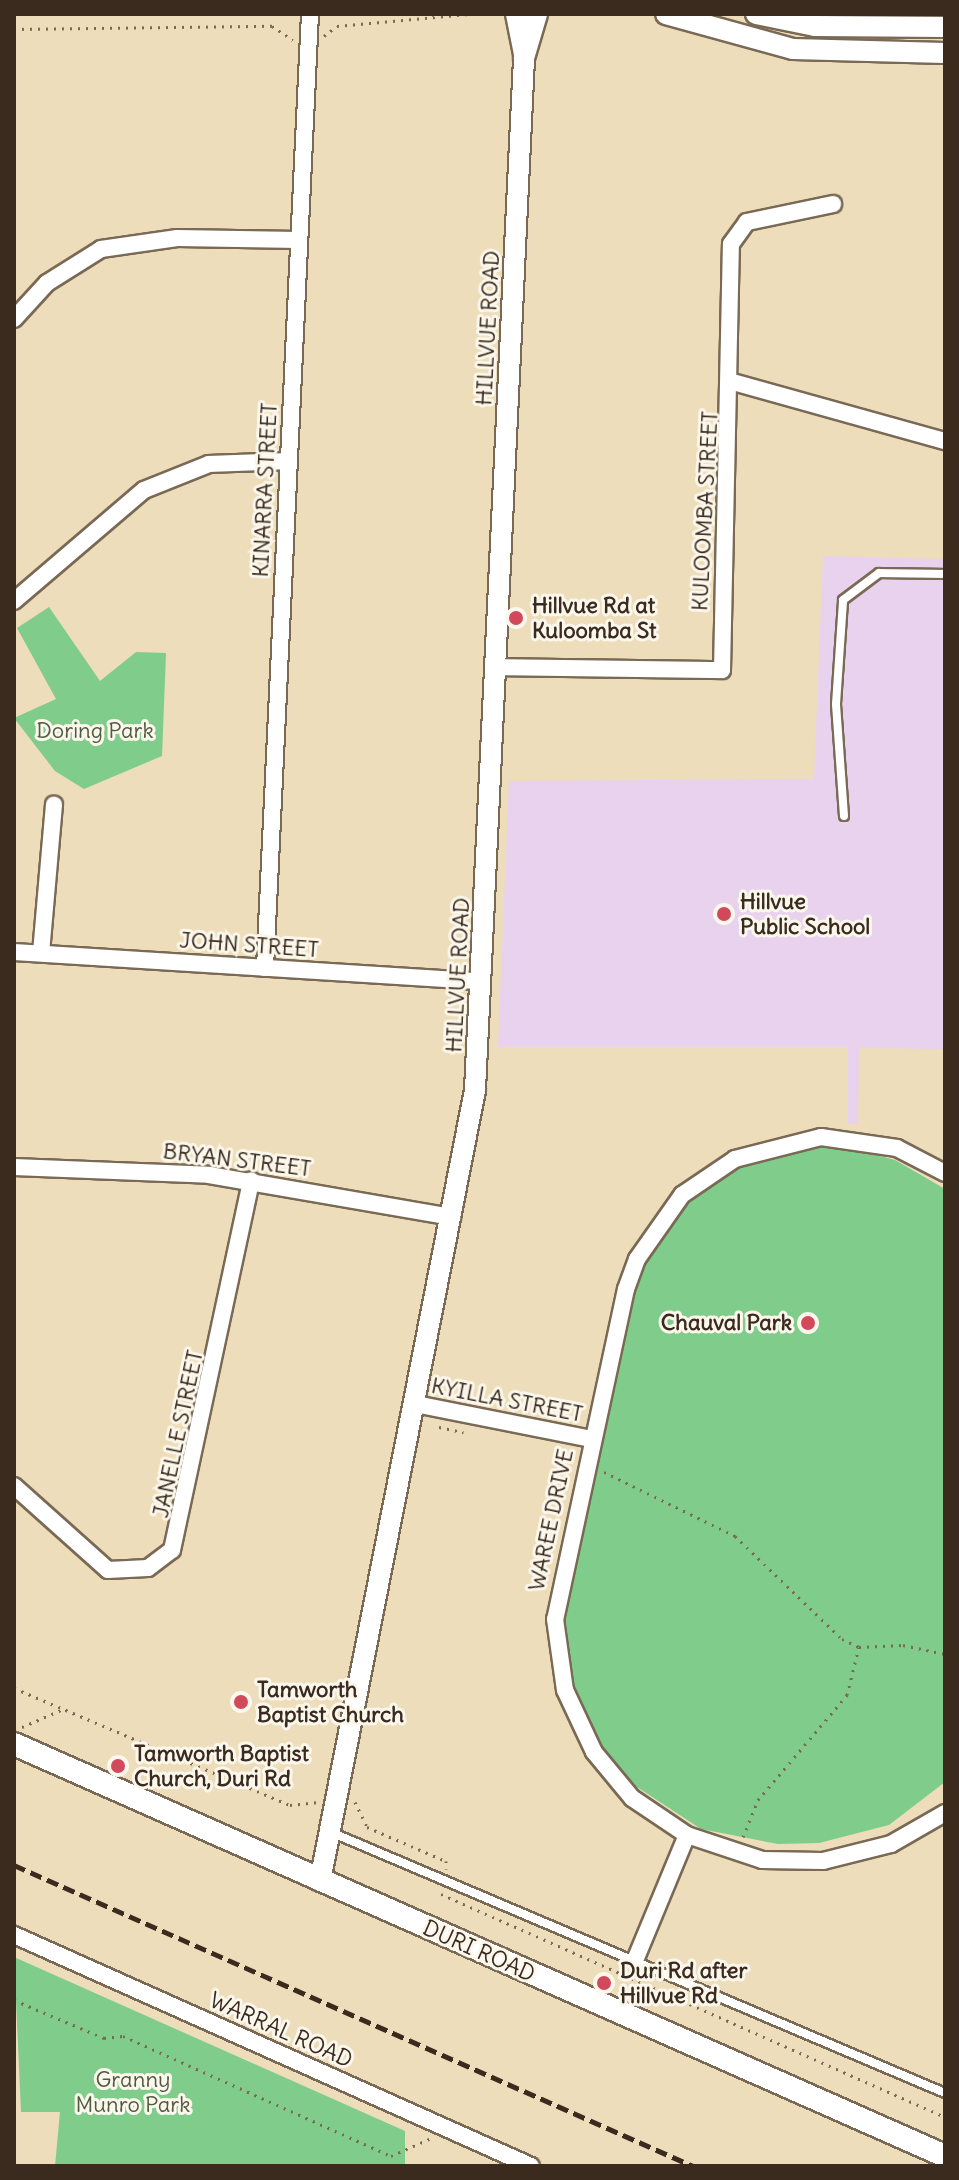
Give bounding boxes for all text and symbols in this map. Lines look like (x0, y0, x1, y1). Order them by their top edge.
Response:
street label: HILLVUE ROAD (471, 250, 505, 406)
street label: KINARRA STREET (247, 402, 283, 578)
street label: KULOOMBA STREET (687, 410, 723, 612)
place label: Hillvue Rd at Kuloomba St (532, 592, 656, 644)
marker: Hillvue Rd at Kuloomba St (507, 609, 525, 627)
park label: Doring Park (36, 718, 154, 744)
place label: Hillvue Public School (740, 888, 870, 940)
street label: HILLVUE ROAD (441, 897, 475, 1053)
marker: Hillvue Public School (715, 905, 733, 923)
street label: JOHN STREET (178, 927, 320, 963)
street label: BRYAN STREET (161, 1138, 313, 1182)
place label: Chauval Park (661, 1310, 792, 1336)
marker: Chauval Park (799, 1314, 817, 1332)
street label: JANELLE STREET (147, 1348, 209, 1520)
street label: KYILLA STREET (429, 1372, 585, 1428)
street label: WAREE DRIVE (523, 1447, 579, 1593)
place label: Tamworth Baptist Church (257, 1676, 404, 1728)
marker: Tamworth Baptist Church (232, 1693, 250, 1711)
place label: Tamworth Baptist Church, Duri Rd (134, 1740, 309, 1792)
marker: Tamworth Baptist Church, Duri Rd (109, 1757, 127, 1775)
street label: DURI ROAD (419, 1915, 539, 1987)
place label: Duri Rd after Hillvue Rd (620, 1957, 747, 2008)
marker: Duri Rd after Hillvue Rd (595, 1974, 613, 1992)
street label: WARRAL ROAD (205, 1987, 357, 2073)
park label: Granny Munro Park (75, 2066, 191, 2118)

